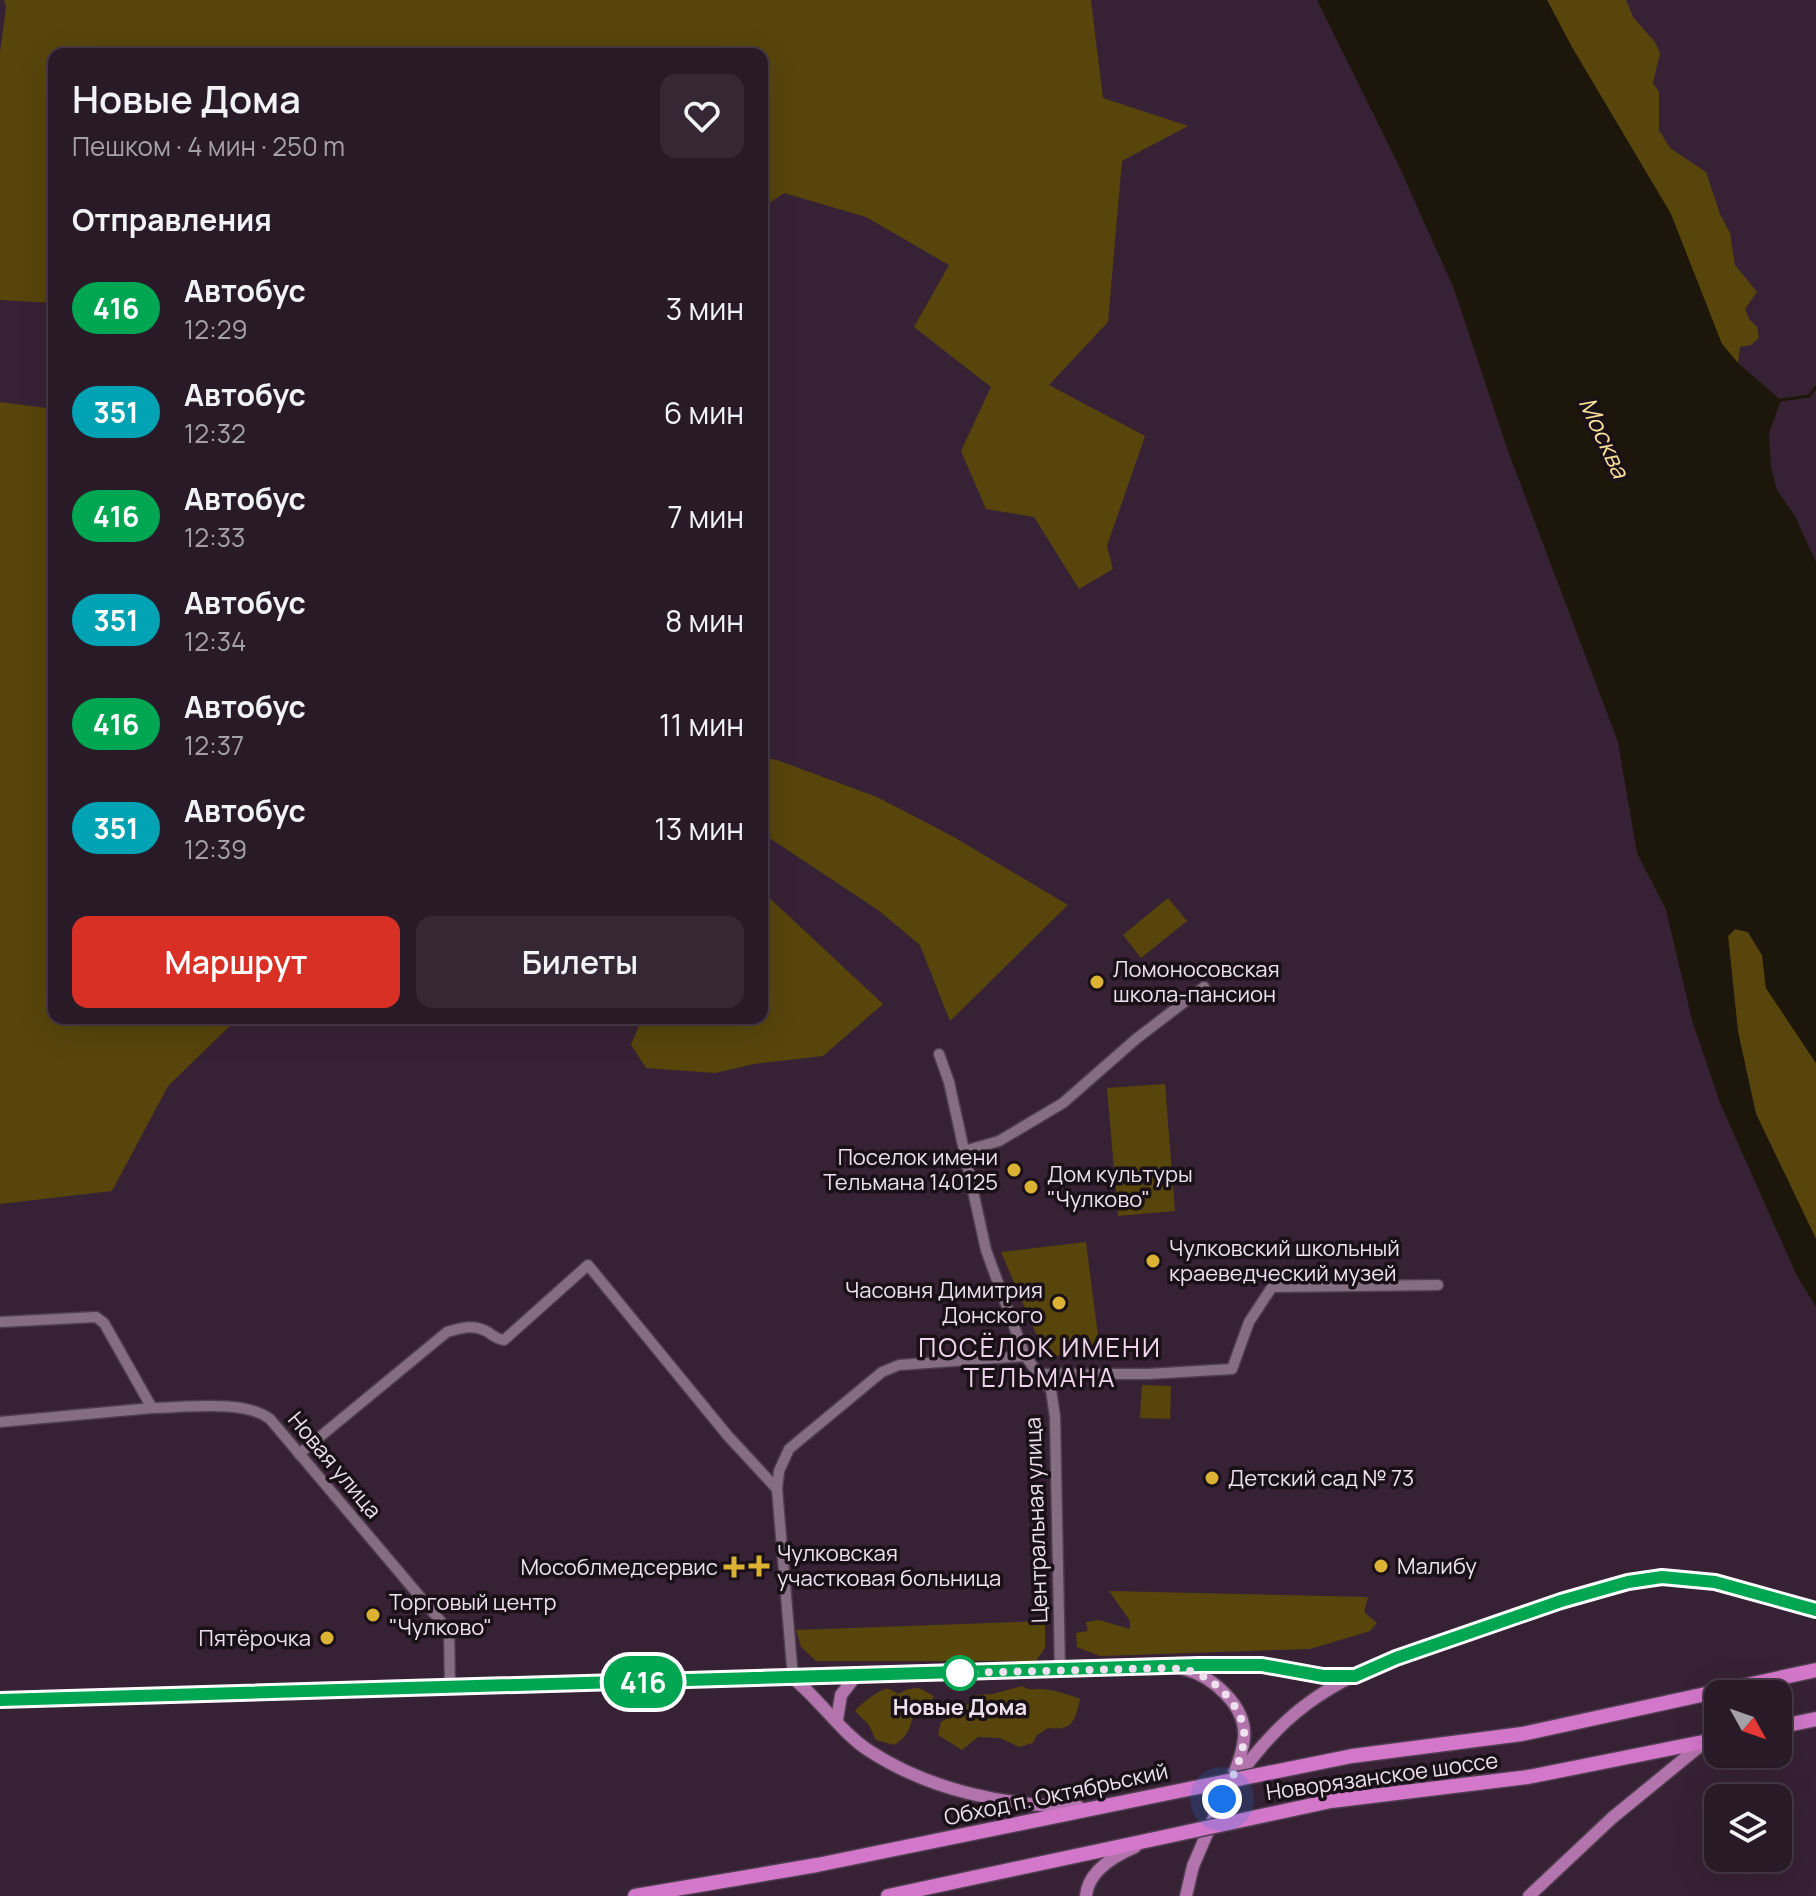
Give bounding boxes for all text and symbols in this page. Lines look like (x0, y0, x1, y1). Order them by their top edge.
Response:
text: Новые Дома (72, 72, 301, 124)
button: heart (660, 74, 744, 158)
text: Пешком · 4 мин · 250 m (72, 128, 345, 164)
text: Отправления (72, 199, 272, 240)
text: Автобус (184, 270, 306, 311)
text: 3 мин (666, 288, 744, 329)
text: 416 (93, 289, 139, 327)
text: 12:29 (184, 311, 248, 347)
text: Автобус (184, 374, 306, 415)
water label: Москва (1572, 391, 1639, 484)
text: 6 мин (664, 392, 744, 433)
text: 351 (94, 393, 138, 431)
text: 12:32 (184, 415, 246, 451)
text: Автобус (184, 478, 306, 519)
text: 7 мин (667, 496, 744, 537)
text: 416 (93, 497, 139, 535)
text: 12:33 (184, 519, 246, 555)
text: Автобус (184, 582, 306, 623)
text: 8 мин (665, 600, 744, 641)
text: 351 (94, 601, 138, 639)
text: 12:34 (184, 623, 246, 659)
text: Автобус (184, 686, 306, 727)
text: 11 мин (659, 704, 744, 745)
text: 416 (93, 705, 139, 743)
text: 12:37 (184, 727, 244, 763)
text: Автобус (184, 790, 306, 831)
text: 13 мин (654, 808, 744, 849)
text: 351 (94, 809, 138, 847)
text: 12:39 (184, 831, 247, 867)
button: Маршрут (72, 916, 400, 1008)
button: Билеты (416, 916, 744, 1008)
place label: Ломоносовская школа-пансион (1113, 954, 1280, 1009)
marker: Ломоносовская школа-пансион (1088, 973, 1106, 991)
place label: Поселок имени Тельмана 140125 (823, 1142, 998, 1197)
place label: Дом культуры "Чулково" (1047, 1159, 1193, 1214)
marker: Поселок имени Тельмана 140125 (1005, 1161, 1023, 1179)
marker: Дом культуры "Чулково" (1022, 1178, 1040, 1196)
place label: Чулковский школьный краеведческий музей (1169, 1233, 1400, 1288)
marker: Чулковский школьный краеведческий музей (1144, 1252, 1162, 1270)
place label: Часовня Димитрия Донского (845, 1275, 1043, 1330)
marker: Часовня Димитрия Донского (1050, 1294, 1068, 1312)
district label: ПОСЁЛОК ИМЕНИ ТЕЛЬМАНА (918, 1329, 1162, 1395)
street label: Новая улица (281, 1405, 389, 1525)
street label: Центральная улица (1017, 1417, 1055, 1623)
place label: Детский сад № 73 (1228, 1463, 1414, 1493)
marker: Детский сад № 73 (1203, 1469, 1221, 1487)
place label: Чулковская участковая больница (777, 1538, 1001, 1593)
place label: Малибу (1397, 1551, 1477, 1581)
place label: Мособлмедсервис (520, 1552, 718, 1582)
marker: Чулковская участковая больница (748, 1555, 770, 1577)
marker: Малибу (1372, 1557, 1390, 1575)
marker: Мособлмедсервис (725, 1558, 743, 1576)
place label: Торговый центр "Чулково" (389, 1587, 556, 1642)
marker: Торговый центр "Чулково" (364, 1606, 382, 1624)
place label: Пятёрочка (198, 1623, 311, 1653)
marker: Пятёрочка (318, 1629, 336, 1647)
line badge: 416 (597, 1656, 689, 1708)
marker: Новые Дома (943, 1656, 977, 1690)
text: 416 (620, 1663, 666, 1701)
north arrow (1704, 1680, 1792, 1768)
map controls (1704, 1680, 1792, 1872)
place label: Новые Дома (893, 1692, 1027, 1722)
street label: Новорязанское шоссе (1264, 1745, 1500, 1807)
street label: Обход п. Октябрьский (941, 1756, 1171, 1832)
your location (1202, 1779, 1242, 1819)
button: layers (1704, 1784, 1792, 1872)

